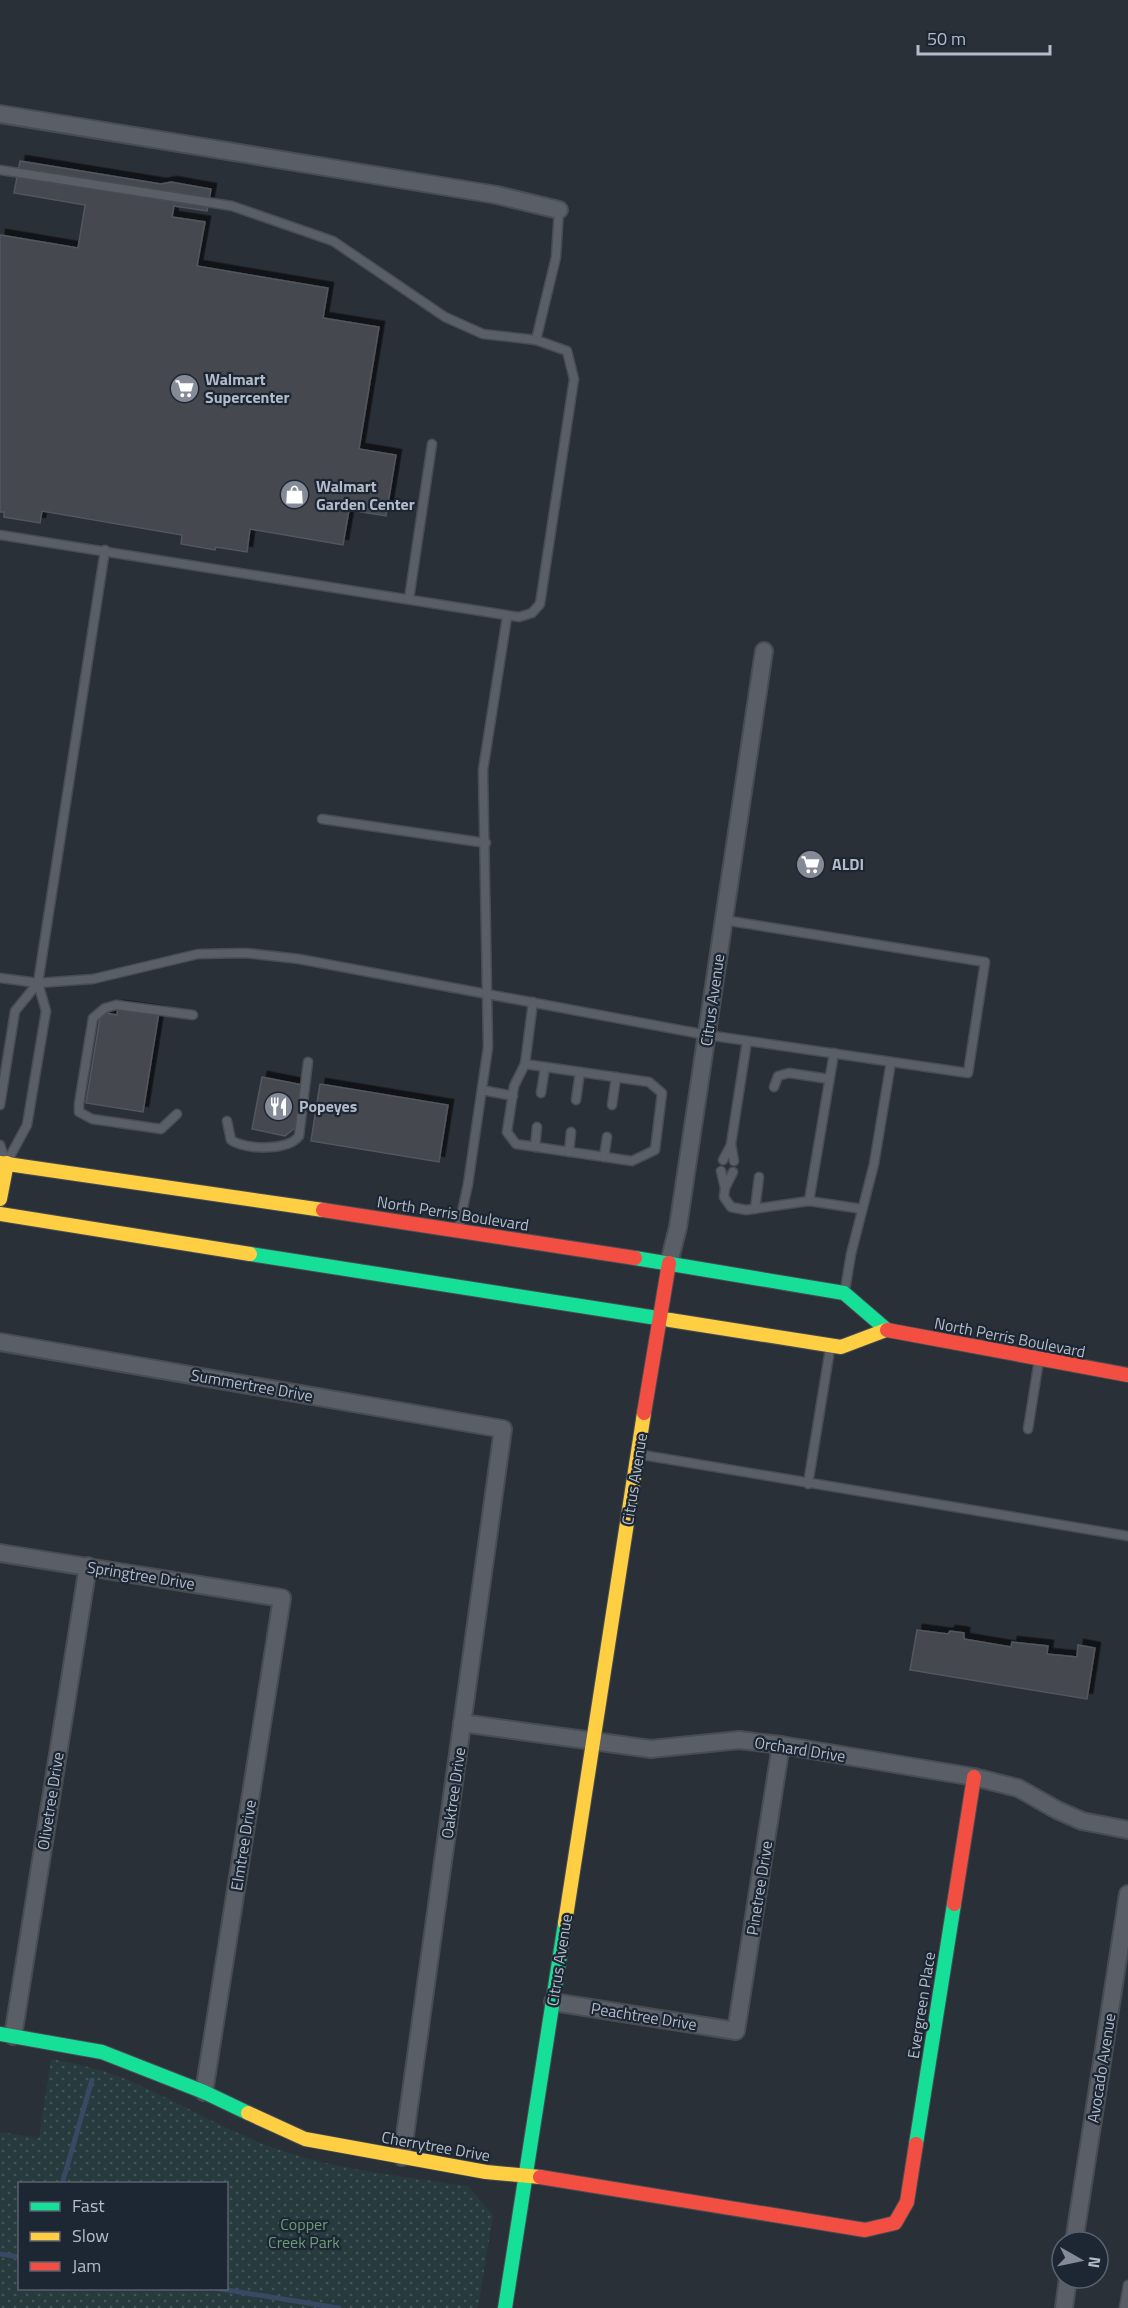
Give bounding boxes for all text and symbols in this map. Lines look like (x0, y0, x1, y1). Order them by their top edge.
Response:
scale bar (918, 18, 1050, 56)
text: 50 m (927, 25, 966, 52)
place label: Walmart Supercenter (205, 367, 289, 409)
supermarket icon: Walmart Supercenter (168, 372, 200, 404)
place label: Walmart Garden Center (316, 474, 415, 516)
shop icon: Walmart Garden Center (279, 479, 311, 511)
supermarket icon: ALDI (795, 848, 827, 880)
place label: ALDI (832, 852, 864, 876)
street label: Citrus Avenue (694, 952, 730, 1048)
restaurant icon: Popeyes (262, 1090, 294, 1122)
place label: Popeyes (299, 1094, 357, 1118)
street label: North Perris Boulevard (375, 1189, 531, 1237)
street label: North Perris Boulevard (932, 1311, 1088, 1363)
street label: Summertree Drive (189, 1362, 315, 1408)
street label: Citrus Avenue (615, 1431, 653, 1527)
street label: Springtree Drive (85, 1555, 197, 1595)
street label: Orchard Drive (753, 1730, 847, 1768)
street label: Oaktree Drive (435, 1746, 471, 1840)
street label: Olivetree Drive (30, 1750, 70, 1852)
street label: Elmtree Drive (224, 1798, 262, 1892)
street label: Pinetree Drive (740, 1839, 778, 1937)
street label: Citrus Avenue (540, 1912, 578, 2008)
street label: Evergreen Place (901, 1950, 941, 2060)
street label: Peachtree Drive (589, 1996, 699, 2036)
street label: Avocado Avenue (1080, 2011, 1122, 2125)
street label: Cherrytree Drive (380, 2125, 492, 2167)
legend (18, 2182, 228, 2290)
text: Fast (72, 2192, 105, 2219)
park label: Copper Creek Park (268, 2212, 340, 2254)
text: Slow (72, 2222, 109, 2249)
north arrow (1050, 2230, 1110, 2290)
text: Jam (72, 2252, 101, 2279)
text: N (1082, 2255, 1108, 2270)

